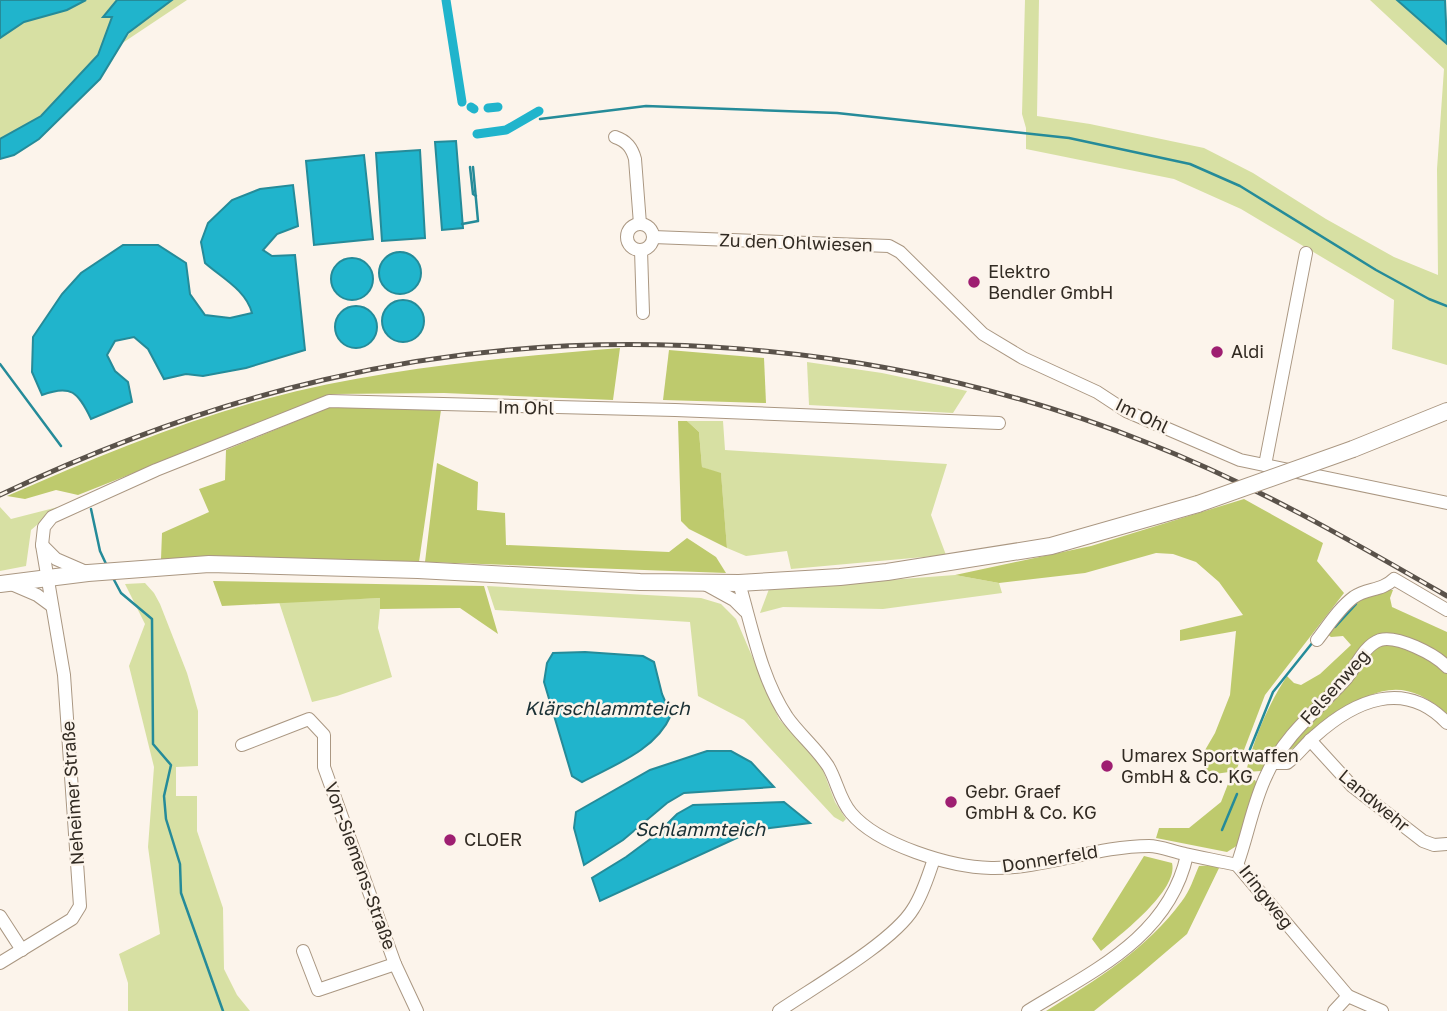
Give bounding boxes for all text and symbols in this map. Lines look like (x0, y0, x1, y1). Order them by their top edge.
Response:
street label: Zu den Ohlwiesen (719, 228, 873, 256)
place label: Elektro Bendler GmbH (988, 260, 1114, 303)
marker: Elektro Bendler GmbH (966, 274, 982, 290)
place label: Aldi (1231, 340, 1264, 362)
marker: Aldi (1209, 344, 1225, 360)
street label: Im Ohl (1112, 393, 1173, 437)
street label: Im Ohl (498, 396, 555, 418)
street label: Felsenweg (1295, 644, 1374, 728)
water label: Klärschlammteich (524, 696, 691, 719)
street label: Neheimer Straße (56, 720, 88, 866)
place label: Umarex Sportwaffen GmbH & Co. KG (1121, 744, 1299, 787)
marker: Umarex Sportwaffen GmbH & Co. KG (1099, 758, 1115, 774)
street label: Landwehr (1335, 764, 1415, 836)
street label: Von-Siemens-Straße (320, 779, 401, 952)
place label: Gebr. Graef GmbH & Co. KG (965, 780, 1097, 823)
marker: Gebr. Graef GmbH & Co. KG (943, 794, 959, 810)
water label: Schlammteich (635, 817, 766, 840)
place label: CLOER (464, 828, 522, 850)
marker: CLOER (442, 832, 458, 848)
street label: Donnerfeld (1000, 840, 1099, 876)
street label: Iringweg (1235, 860, 1299, 933)

